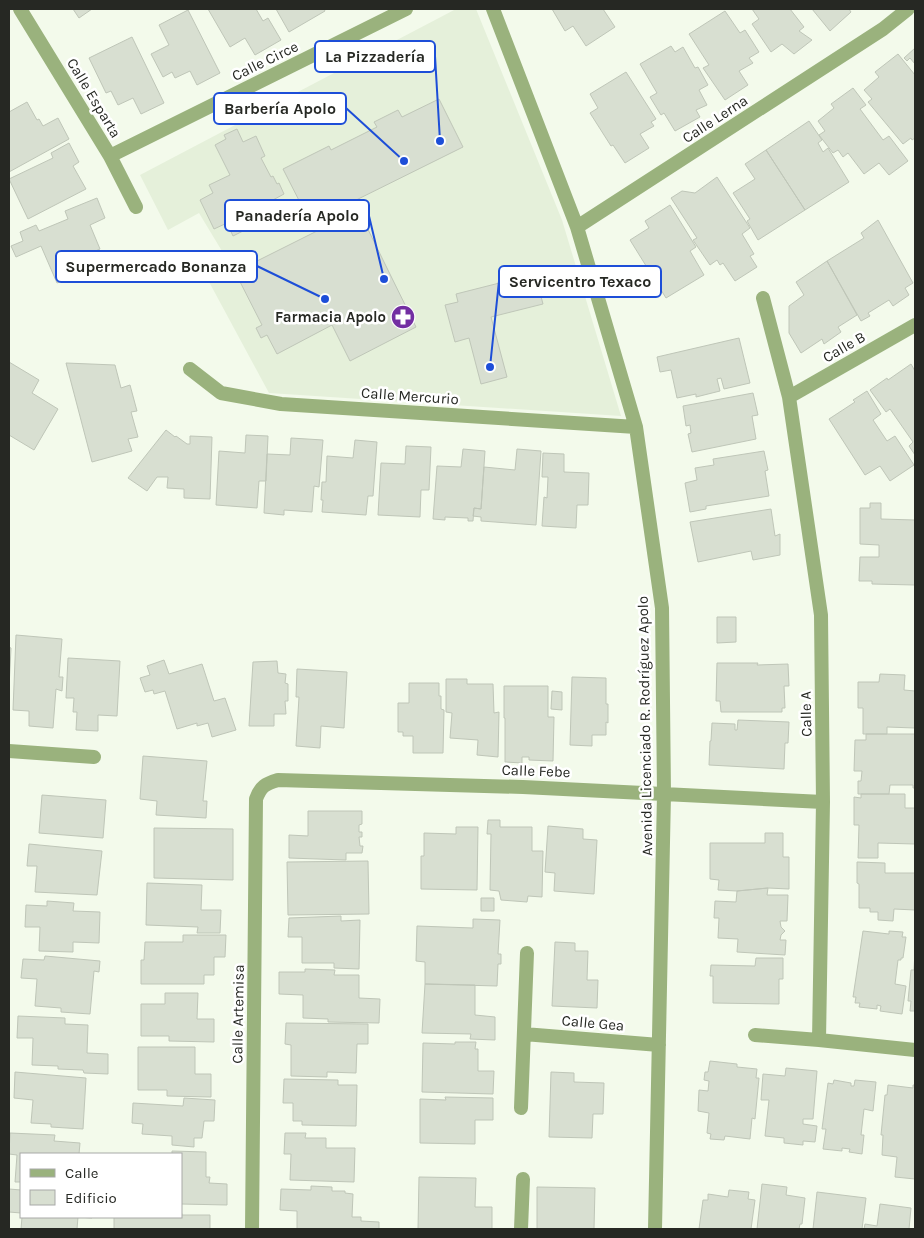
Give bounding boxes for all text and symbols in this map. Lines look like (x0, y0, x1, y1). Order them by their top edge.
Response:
street label: Calle Circe (229, 37, 301, 85)
callout: La Pizzadería (315, 41, 435, 72)
text: La Pizzadería (325, 47, 425, 66)
street label: Calle Esparta (63, 55, 125, 141)
street label: Calle Lerna (679, 91, 751, 147)
callout: Barbería Apolo (214, 93, 346, 124)
text: Barbería Apolo (224, 99, 336, 118)
callout: Panadería Apolo (225, 200, 369, 231)
text: Panadería Apolo (235, 206, 359, 225)
callout: Supermercado Bonanza (56, 251, 257, 282)
text: Supermercado Bonanza (65, 257, 247, 276)
callout: Servicentro Texaco (499, 266, 661, 297)
text: Servicentro Texaco (509, 272, 651, 291)
pharmacy icon: Farmacia Apolo (390, 304, 416, 330)
place label: Farmacia Apolo (275, 308, 386, 326)
street label: Calle B (819, 328, 869, 366)
street label: Calle Mercurio (361, 384, 459, 408)
street label: Avenida Licenciado R. Rodríguez Apolo (634, 596, 656, 856)
street label: Calle A (797, 691, 815, 737)
street label: Calle Febe (501, 761, 571, 781)
street label: Calle Artemisa (228, 964, 248, 1064)
street label: Calle Gea (561, 1011, 625, 1035)
legend (20, 1153, 182, 1218)
text: Calle (65, 1164, 99, 1182)
text: Edificio (65, 1189, 117, 1207)

